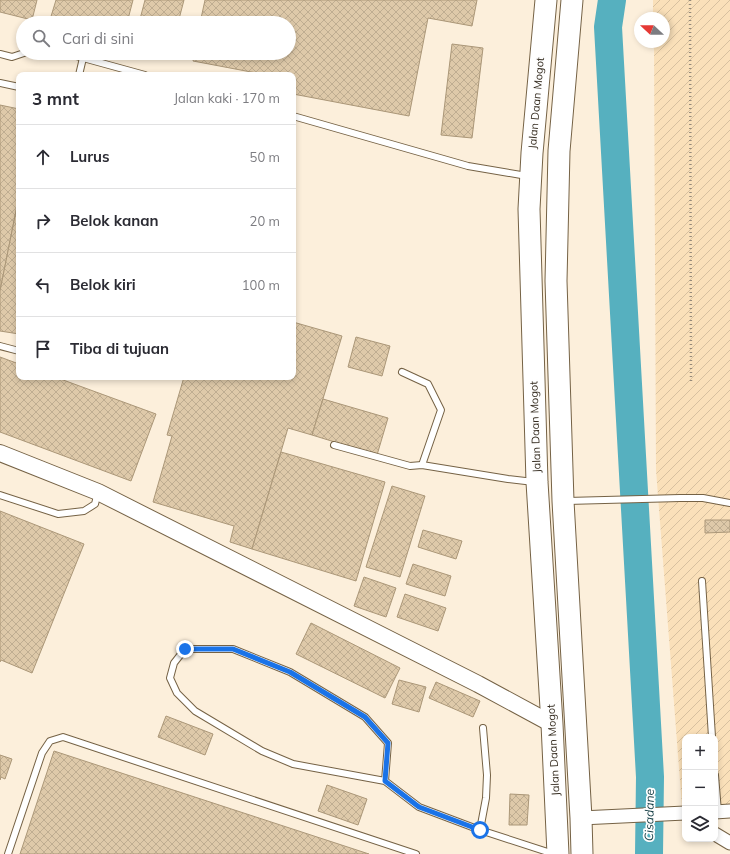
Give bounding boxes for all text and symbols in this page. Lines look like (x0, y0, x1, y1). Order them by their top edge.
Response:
north arrow (634, 12, 670, 48)
search box (16, 16, 296, 60)
icon: search (30, 27, 52, 49)
text: Cari di sini (62, 29, 134, 48)
street label: Jalan Daan Mogot (525, 56, 547, 149)
text: 3 mnt (32, 88, 79, 109)
text: Jalan kaki · 170 m (174, 90, 280, 106)
icon: ahead (32, 146, 54, 168)
text: Lurus (70, 147, 110, 166)
text: 50 m (250, 149, 280, 165)
icon: right (32, 210, 54, 232)
text: Belok kanan (70, 211, 159, 230)
text: 20 m (250, 213, 280, 229)
icon: left (32, 274, 54, 296)
text: Belok kiri (70, 275, 136, 294)
text: 100 m (242, 277, 280, 293)
icon: arrive (32, 338, 54, 360)
text: Tiba di tujuan (70, 339, 169, 358)
street label: Jalan Daan Mogot (526, 381, 544, 473)
route end (176, 640, 194, 658)
street label: Jalan Daan Mogot (544, 704, 562, 796)
map controls (682, 734, 718, 842)
button: + (682, 734, 718, 770)
button: − (682, 770, 718, 806)
water label: Cisadane (641, 788, 657, 841)
button: layers (682, 806, 718, 842)
route start (471, 821, 489, 839)

